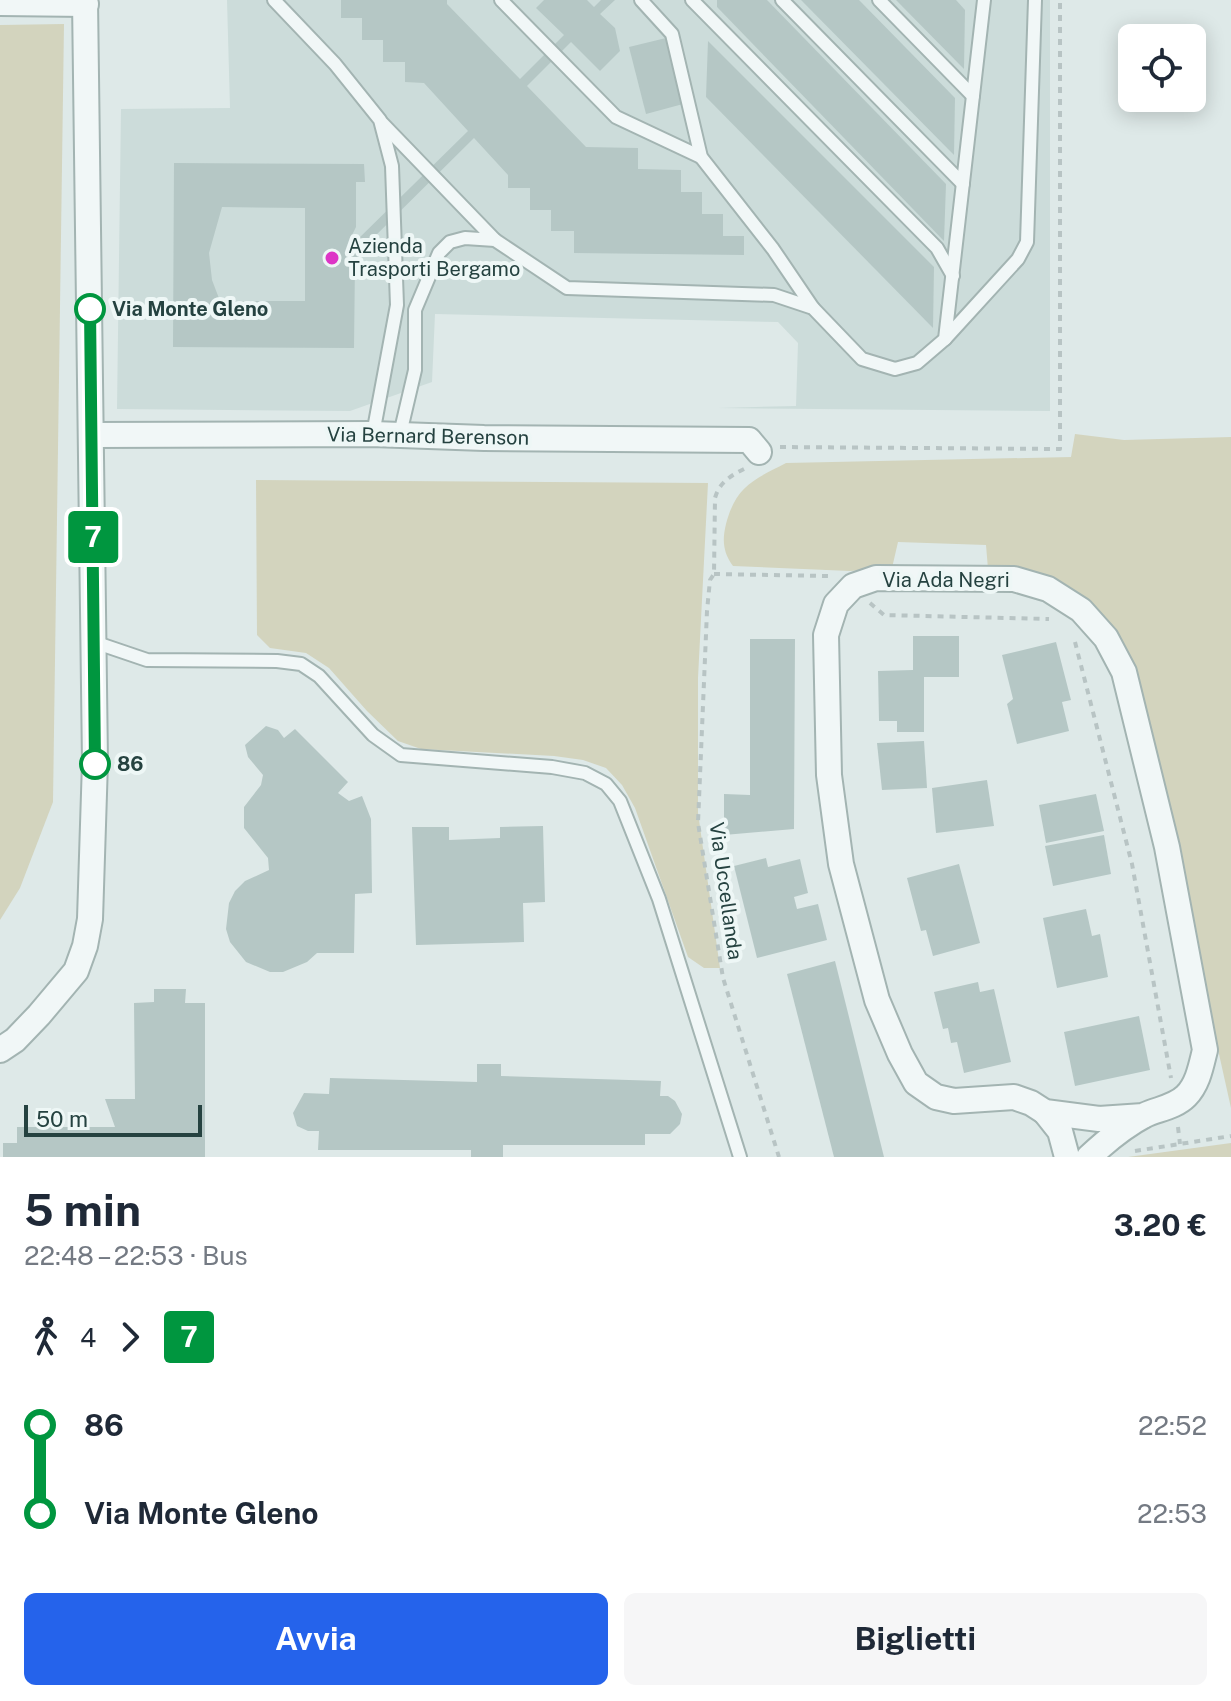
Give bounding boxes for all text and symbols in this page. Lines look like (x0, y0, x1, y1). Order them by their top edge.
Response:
map controls (1118, 24, 1206, 112)
button: locate (1118, 24, 1206, 112)
place label: Azienda Trasporti Bergamo (348, 234, 520, 281)
marker: Azienda Trasporti Bergamo (323, 249, 341, 267)
marker: Via Monte Gleno (75, 294, 105, 324)
place label: Via Monte Gleno (112, 297, 268, 321)
street label: Via Bernard Berenson (327, 422, 529, 450)
line badge: 7 (67, 511, 119, 563)
text: 7 (84, 520, 102, 553)
street label: Via Ada Negri (882, 568, 1010, 592)
marker: 86 (80, 749, 110, 779)
place label: 86 (117, 752, 144, 776)
street label: Via Uccellanda (704, 821, 748, 961)
scale bar (24, 1101, 202, 1137)
text: 50 m (36, 1106, 88, 1132)
text: 5 min (24, 1184, 141, 1236)
text: 3.20 € (1114, 1207, 1207, 1243)
text: 22:48 – 22:53 · Bus (24, 1240, 248, 1271)
icon: walk (24, 1315, 68, 1359)
icon: forward (108, 1315, 152, 1359)
text: 7 (180, 1320, 198, 1353)
text: 4 (80, 1322, 96, 1353)
text: 86 (84, 1407, 124, 1443)
text: 22:52 (1138, 1410, 1207, 1441)
text: Via Monte Gleno (84, 1495, 319, 1531)
text: 22:53 (1137, 1498, 1207, 1529)
button: Avvia (24, 1593, 608, 1685)
button: Biglietti (624, 1593, 1207, 1685)

